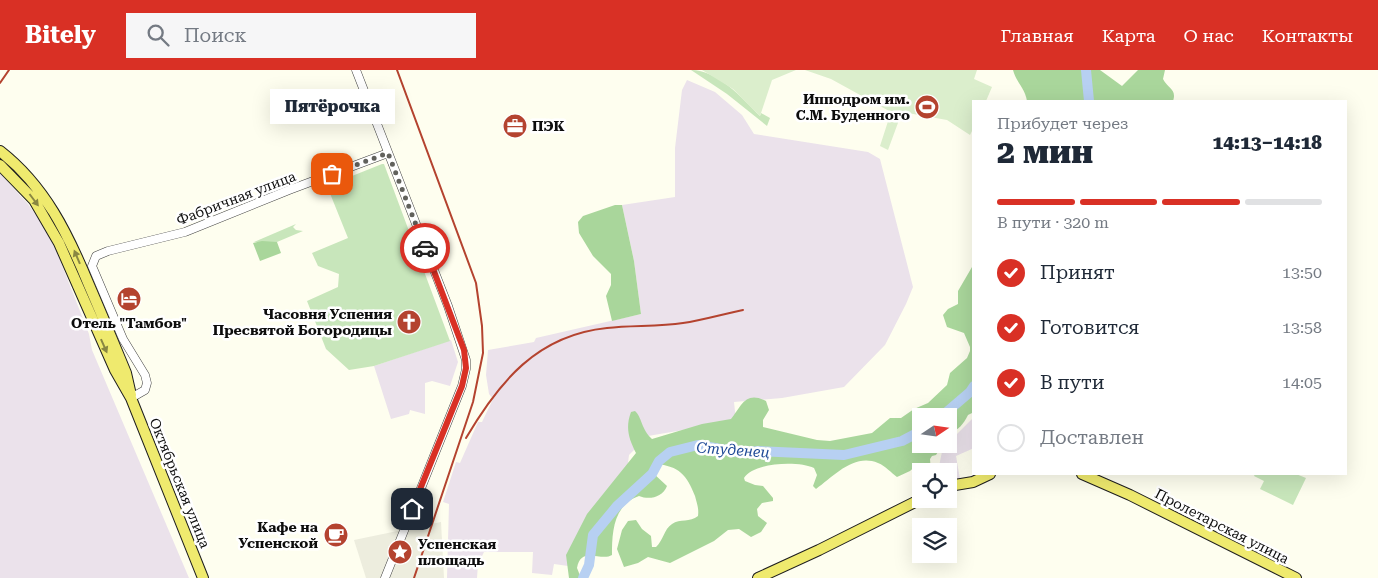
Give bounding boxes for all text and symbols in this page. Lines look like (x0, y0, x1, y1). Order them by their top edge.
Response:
search box (126, 13, 476, 58)
text: Bitely (25, 21, 96, 49)
icon: search (144, 21, 172, 49)
text: Поиск (184, 24, 247, 47)
text: Главная (1001, 25, 1074, 46)
text: Карта (1102, 25, 1156, 46)
text: О нас (1184, 25, 1234, 46)
text: Контакты (1262, 25, 1353, 46)
callout: Пятёрочка (270, 89, 394, 124)
place label: Ипподром им. С.М. Буденного (796, 91, 910, 123)
sports icon: Ипподром им. С.М. Буденного (914, 94, 940, 120)
text: Пятёрочка (285, 97, 380, 116)
office icon: ПЭК (502, 113, 528, 139)
text: Прибудет через (997, 114, 1128, 133)
place label: ПЭК (532, 118, 565, 134)
text: 14:13–14:18 (1213, 131, 1322, 154)
text: 2 мин (997, 133, 1093, 171)
pin (311, 153, 353, 195)
icon: bag (318, 160, 346, 188)
street label: Фабричная улица (174, 168, 298, 228)
one-way arrow (28, 193, 39, 206)
text: В пути · 320 m (997, 213, 1109, 232)
courier (400, 223, 450, 273)
icon: car (411, 234, 439, 262)
one-way arrow (73, 250, 81, 264)
icon: check (997, 259, 1025, 287)
text: Принят (1040, 261, 1115, 284)
text: 13:50 (1282, 263, 1322, 282)
hotel icon: Отель "Тамбов" (116, 286, 142, 312)
place label: Часовня Успения Пресвятой Богородицы (213, 306, 392, 338)
church icon: Часовня Успения Пресвятой Богородицы (396, 309, 422, 335)
icon: check (997, 314, 1025, 342)
place label: Отель "Тамбов" (71, 315, 187, 331)
text: Готовится (1040, 316, 1139, 339)
text: 13:58 (1282, 318, 1322, 337)
one-way arrow (101, 339, 109, 353)
icon: check (997, 369, 1025, 397)
text: В пути (1040, 371, 1104, 394)
text: 14:05 (1282, 373, 1322, 392)
north arrow (912, 408, 958, 452)
map controls (912, 408, 957, 563)
street label: Октябрьская улица (147, 416, 214, 551)
text: Доставлен (1040, 426, 1144, 449)
water label: Студенец (696, 438, 770, 462)
button: locate (912, 463, 957, 508)
street label: Пролетарская улица (1152, 485, 1292, 567)
pin (391, 488, 433, 530)
icon: home (398, 495, 426, 523)
button: layers (912, 518, 957, 563)
place label: Кафе на Успенской (238, 519, 319, 551)
cafe icon: Кафе на Успенской (323, 522, 349, 548)
place label: Успенская площадь (418, 536, 496, 568)
place icon: Успенская площадь (387, 539, 413, 565)

